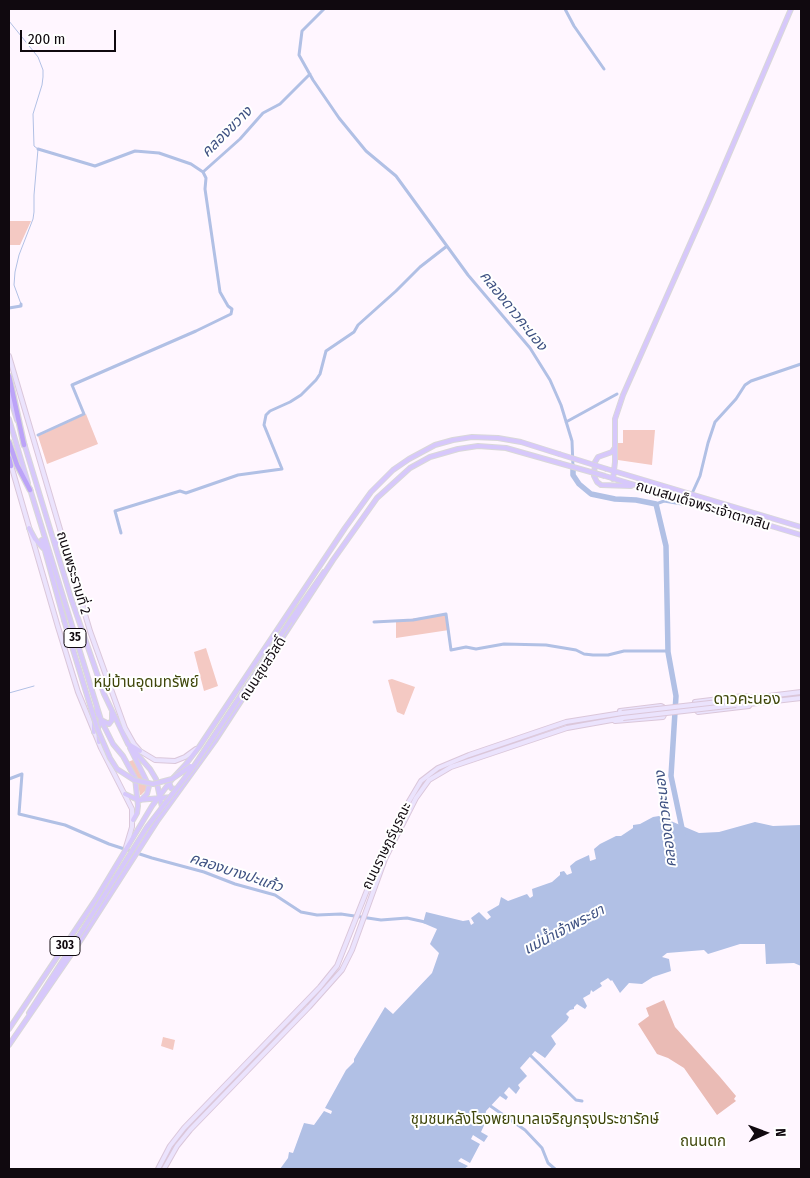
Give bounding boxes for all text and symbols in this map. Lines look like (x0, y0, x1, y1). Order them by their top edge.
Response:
scale bar (22, 20, 119, 52)
text: 200 m (28, 30, 65, 48)
water label: คลองขวาง (198, 103, 256, 161)
water label: คลองดาวคะนอง (475, 268, 551, 354)
street label: ถนนสมเด็จพระเจ้าตากสิน (634, 478, 772, 534)
street label: ถนนพระรามที่ 2 (52, 529, 94, 617)
road number: 35 (64, 628, 86, 648)
street label: ถนนสุขสวัสดิ์ (236, 634, 290, 704)
district label: หมู่บ้านอุดมทรัพย์ (93, 674, 199, 692)
district label: ดาวคะนอง (713, 690, 781, 710)
water label: คลองดาวคะนอง (651, 770, 681, 868)
street label: ถนนราษฎร์บูรณะ (359, 800, 415, 892)
water label: คลองบางปะแก้ว (187, 850, 285, 896)
water label: แม่น้ำเจ้าพระยา (521, 901, 607, 959)
road number: 303 (50, 936, 80, 956)
north arrow (740, 1108, 790, 1158)
district label: ชุมชนหลังโรงพยาบาลเจริญกรุงประชารักษ์ (411, 1111, 659, 1129)
text: N (772, 1128, 789, 1137)
district label: ถนนตก (680, 1133, 726, 1151)

